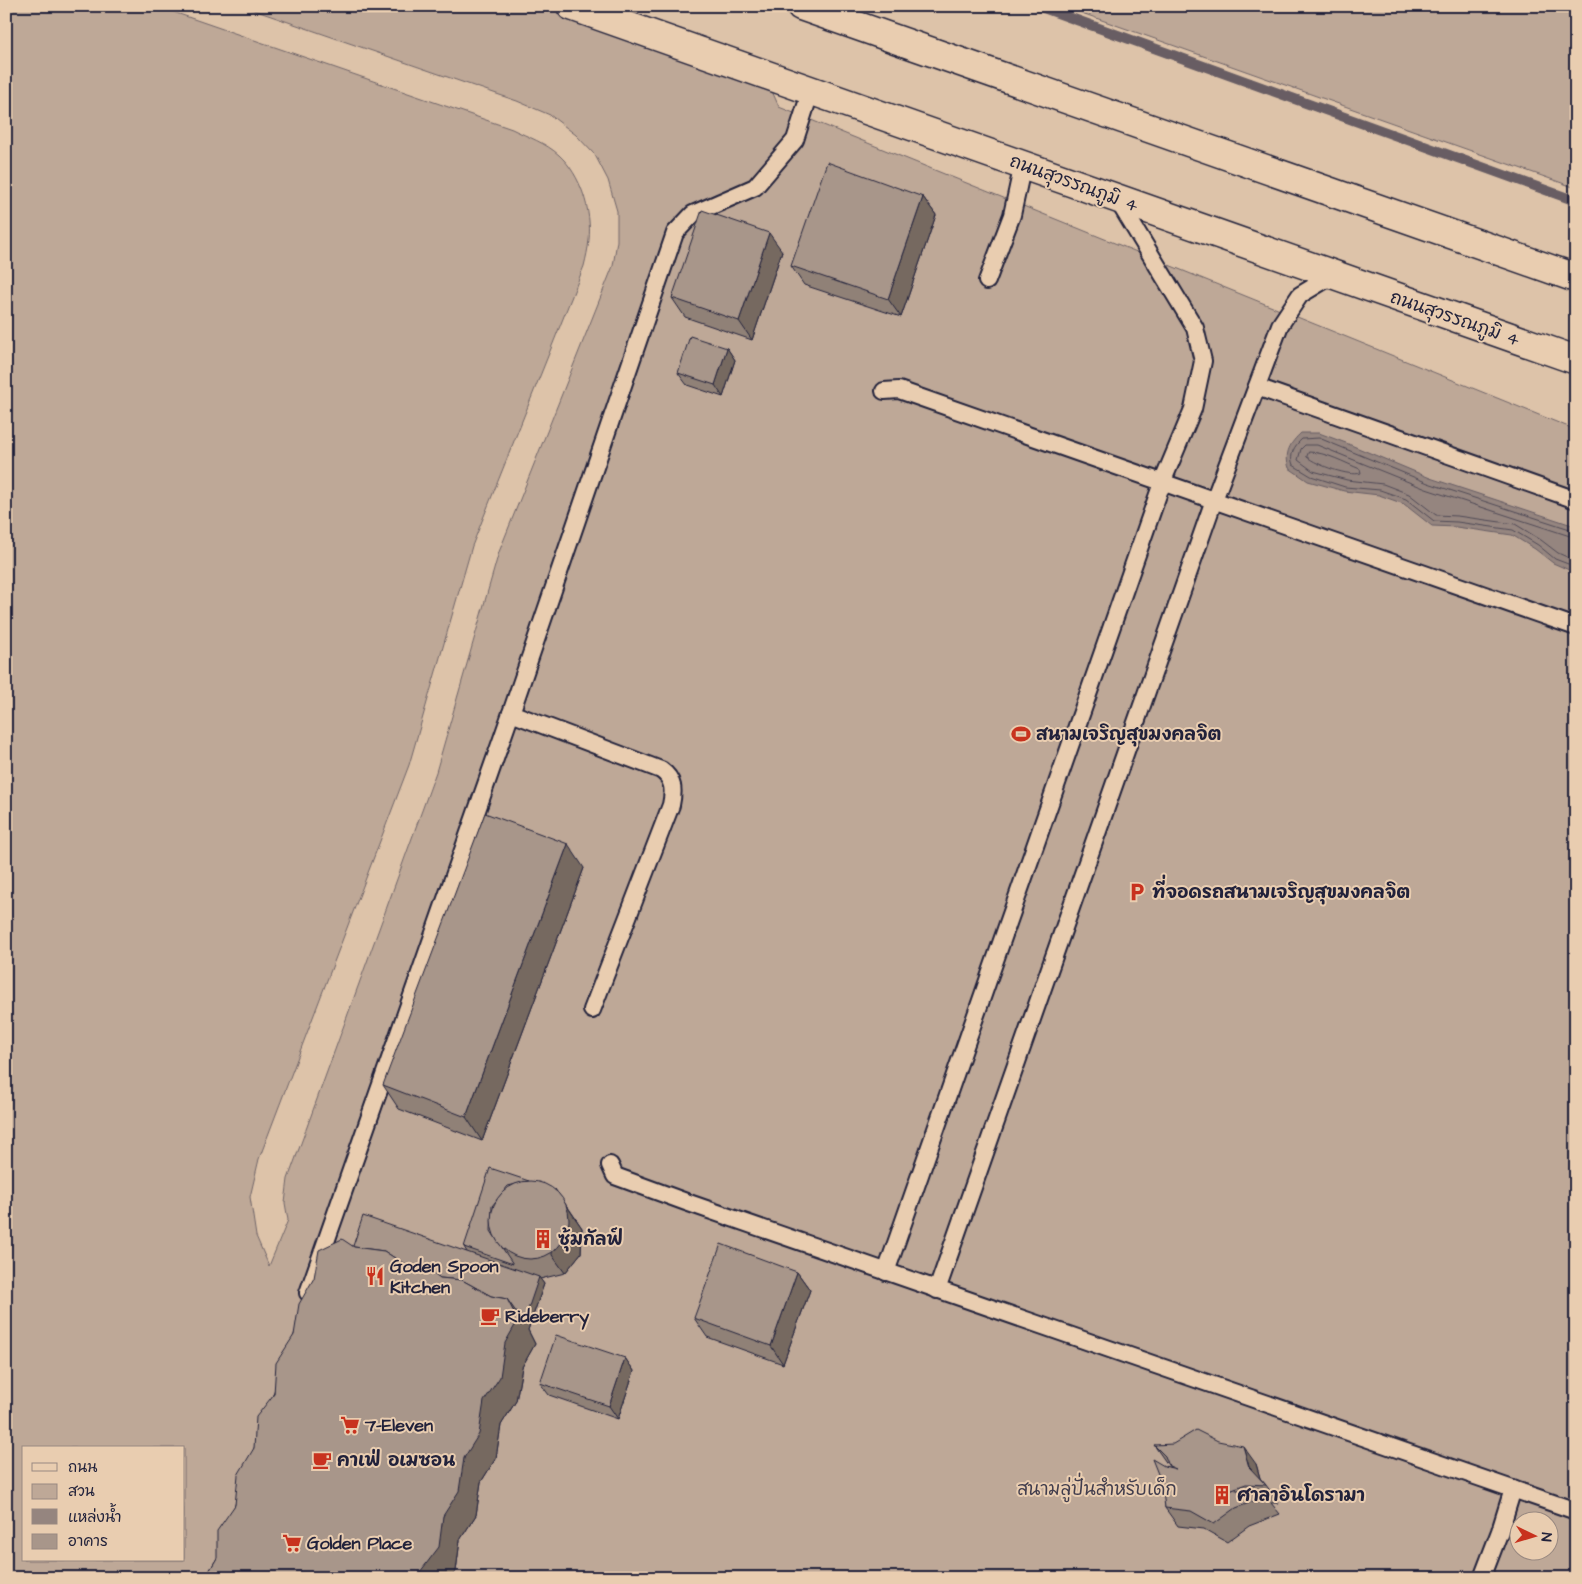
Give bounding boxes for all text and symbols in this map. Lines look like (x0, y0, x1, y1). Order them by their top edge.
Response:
street label: ถนนสุวรรณภูมิ 4 (1006, 149, 1142, 219)
street label: ถนนสุวรรณภูมิ 4 (1386, 285, 1523, 353)
place label: สนามเจริญสุขมงคลจิต (1036, 722, 1221, 747)
sports icon: สนามเจริญสุขมงคลจิต (1010, 723, 1032, 745)
place label: ที่จอดรถสนามเจริญสุขมงคลจิต (1152, 874, 1410, 905)
parking icon: ที่จอดรถสนามเจริญสุขมงคลจิต (1126, 881, 1148, 903)
place label: ซุ้มกัลฟ์ (558, 1227, 623, 1252)
building icon: ซุ้มกัลฟ์ (532, 1228, 554, 1250)
place label: Goden Spoon Kitchen (390, 1254, 499, 1300)
restaurant icon: Goden Spoon Kitchen (364, 1265, 386, 1287)
place label: Rideberry (505, 1304, 589, 1330)
cafe icon: Rideberry (479, 1305, 501, 1327)
place label: 7-Eleven (364, 1413, 433, 1438)
supermarket icon: 7-Eleven (339, 1414, 361, 1436)
legend (22, 1446, 185, 1562)
place label: คาเฟ่ อเมซอน (337, 1448, 455, 1473)
cafe icon: คาเฟ่ อเมซอน (311, 1449, 333, 1471)
text: ถนน (68, 1457, 97, 1478)
park label: สนามลู่ปั่นสำหรับเด็ก (1017, 1472, 1177, 1503)
text: สวน (68, 1481, 95, 1502)
place label: ศาลาอินโดรามา (1237, 1483, 1365, 1508)
building icon: ศาลาอินโดรามา (1211, 1484, 1233, 1506)
text: แหล่งน้ำ (68, 1503, 122, 1528)
north arrow (1510, 1512, 1560, 1562)
text: อาคาร (68, 1531, 108, 1552)
place label: Golden Place (307, 1531, 412, 1556)
supermarket icon: Golden Place (281, 1532, 303, 1554)
text: N (1536, 1532, 1556, 1543)

